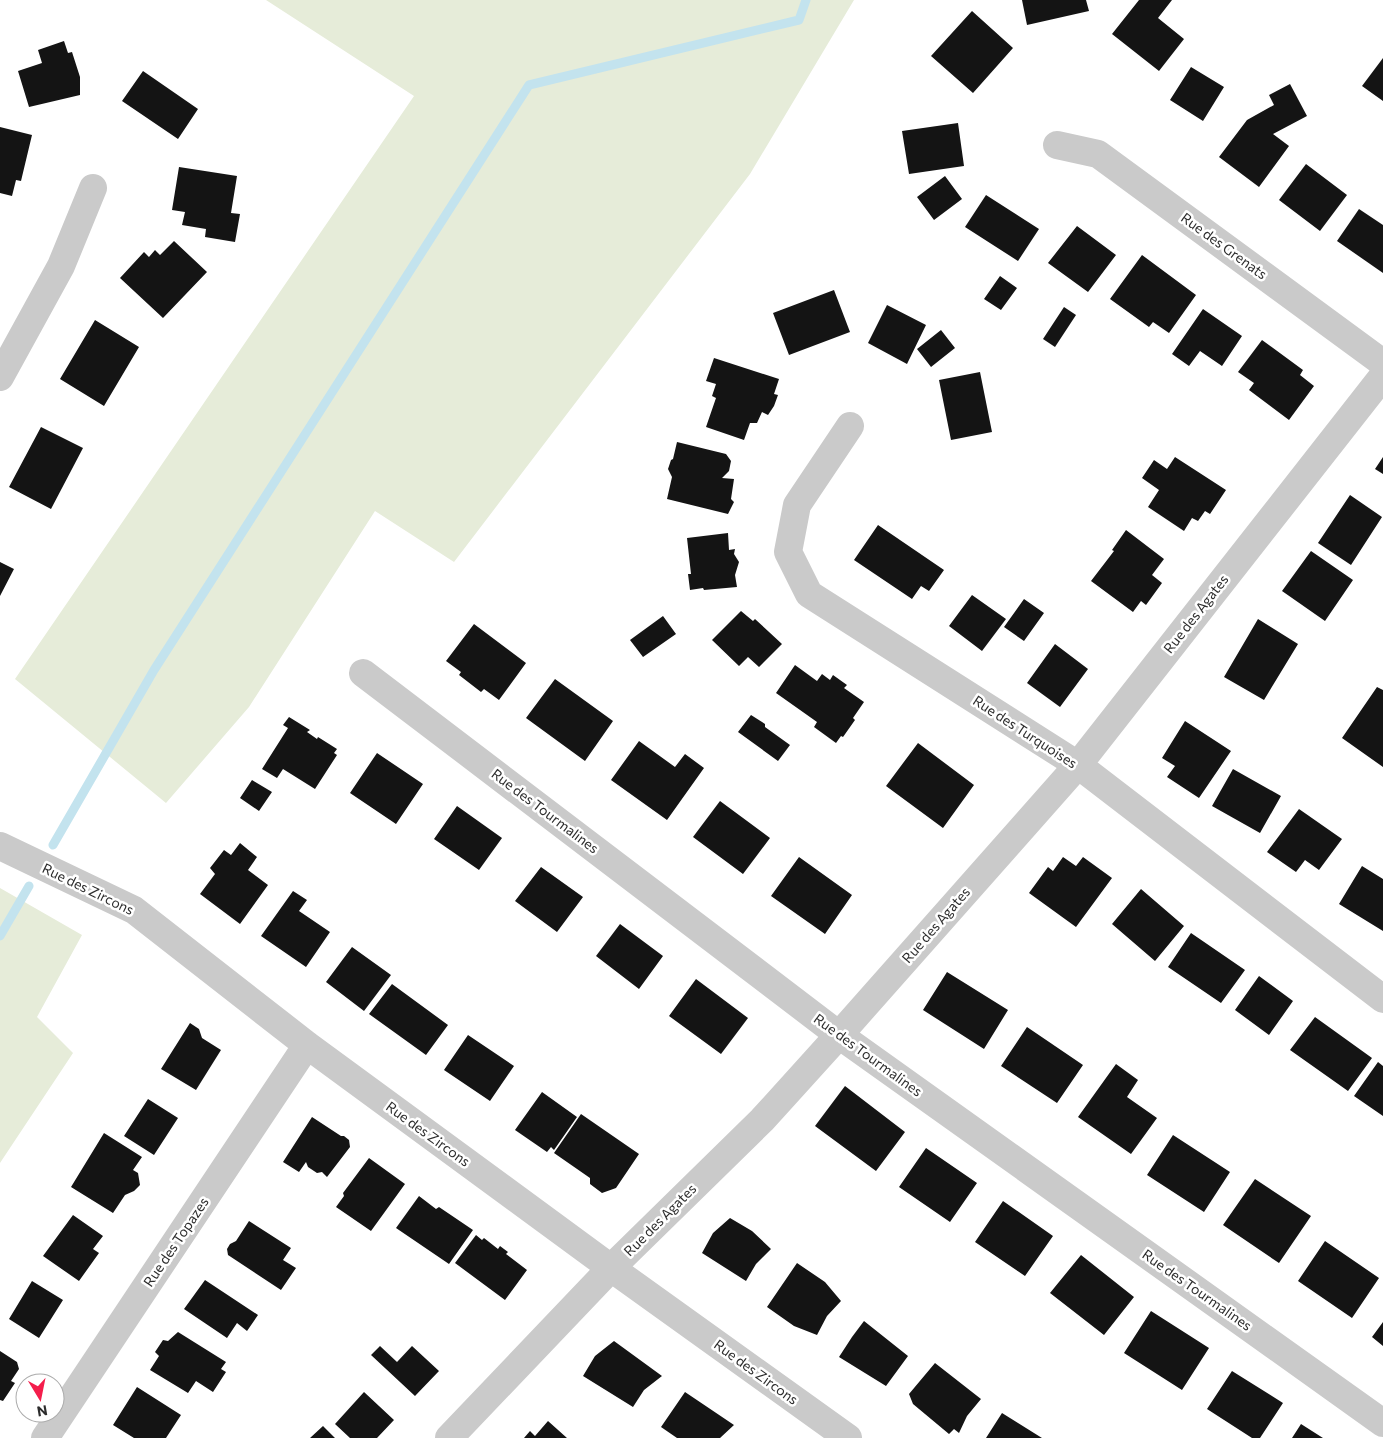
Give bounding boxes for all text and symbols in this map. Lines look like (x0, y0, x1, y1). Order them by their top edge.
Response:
street label: Rue des Grenats (1178, 209, 1271, 282)
street label: Rue des Agates (1160, 571, 1232, 656)
street label: Rue des Turquoises (970, 692, 1081, 772)
street label: Rue des Tourmalines (488, 765, 602, 856)
street label: Rue des Zircons (40, 859, 137, 918)
street label: Rue des Agates (898, 883, 973, 966)
street label: Rue des Tourmalines (811, 1010, 926, 1100)
street label: Rue des Zircons (383, 1097, 474, 1170)
street label: Rue des Agates (620, 1180, 699, 1259)
street label: Rue des Topazes (139, 1194, 212, 1290)
street label: Rue des Tourmalines (1139, 1245, 1255, 1334)
street label: Rue des Zircons (711, 1335, 802, 1408)
north arrow (15, 1373, 65, 1423)
text: N (36, 1402, 49, 1421)

